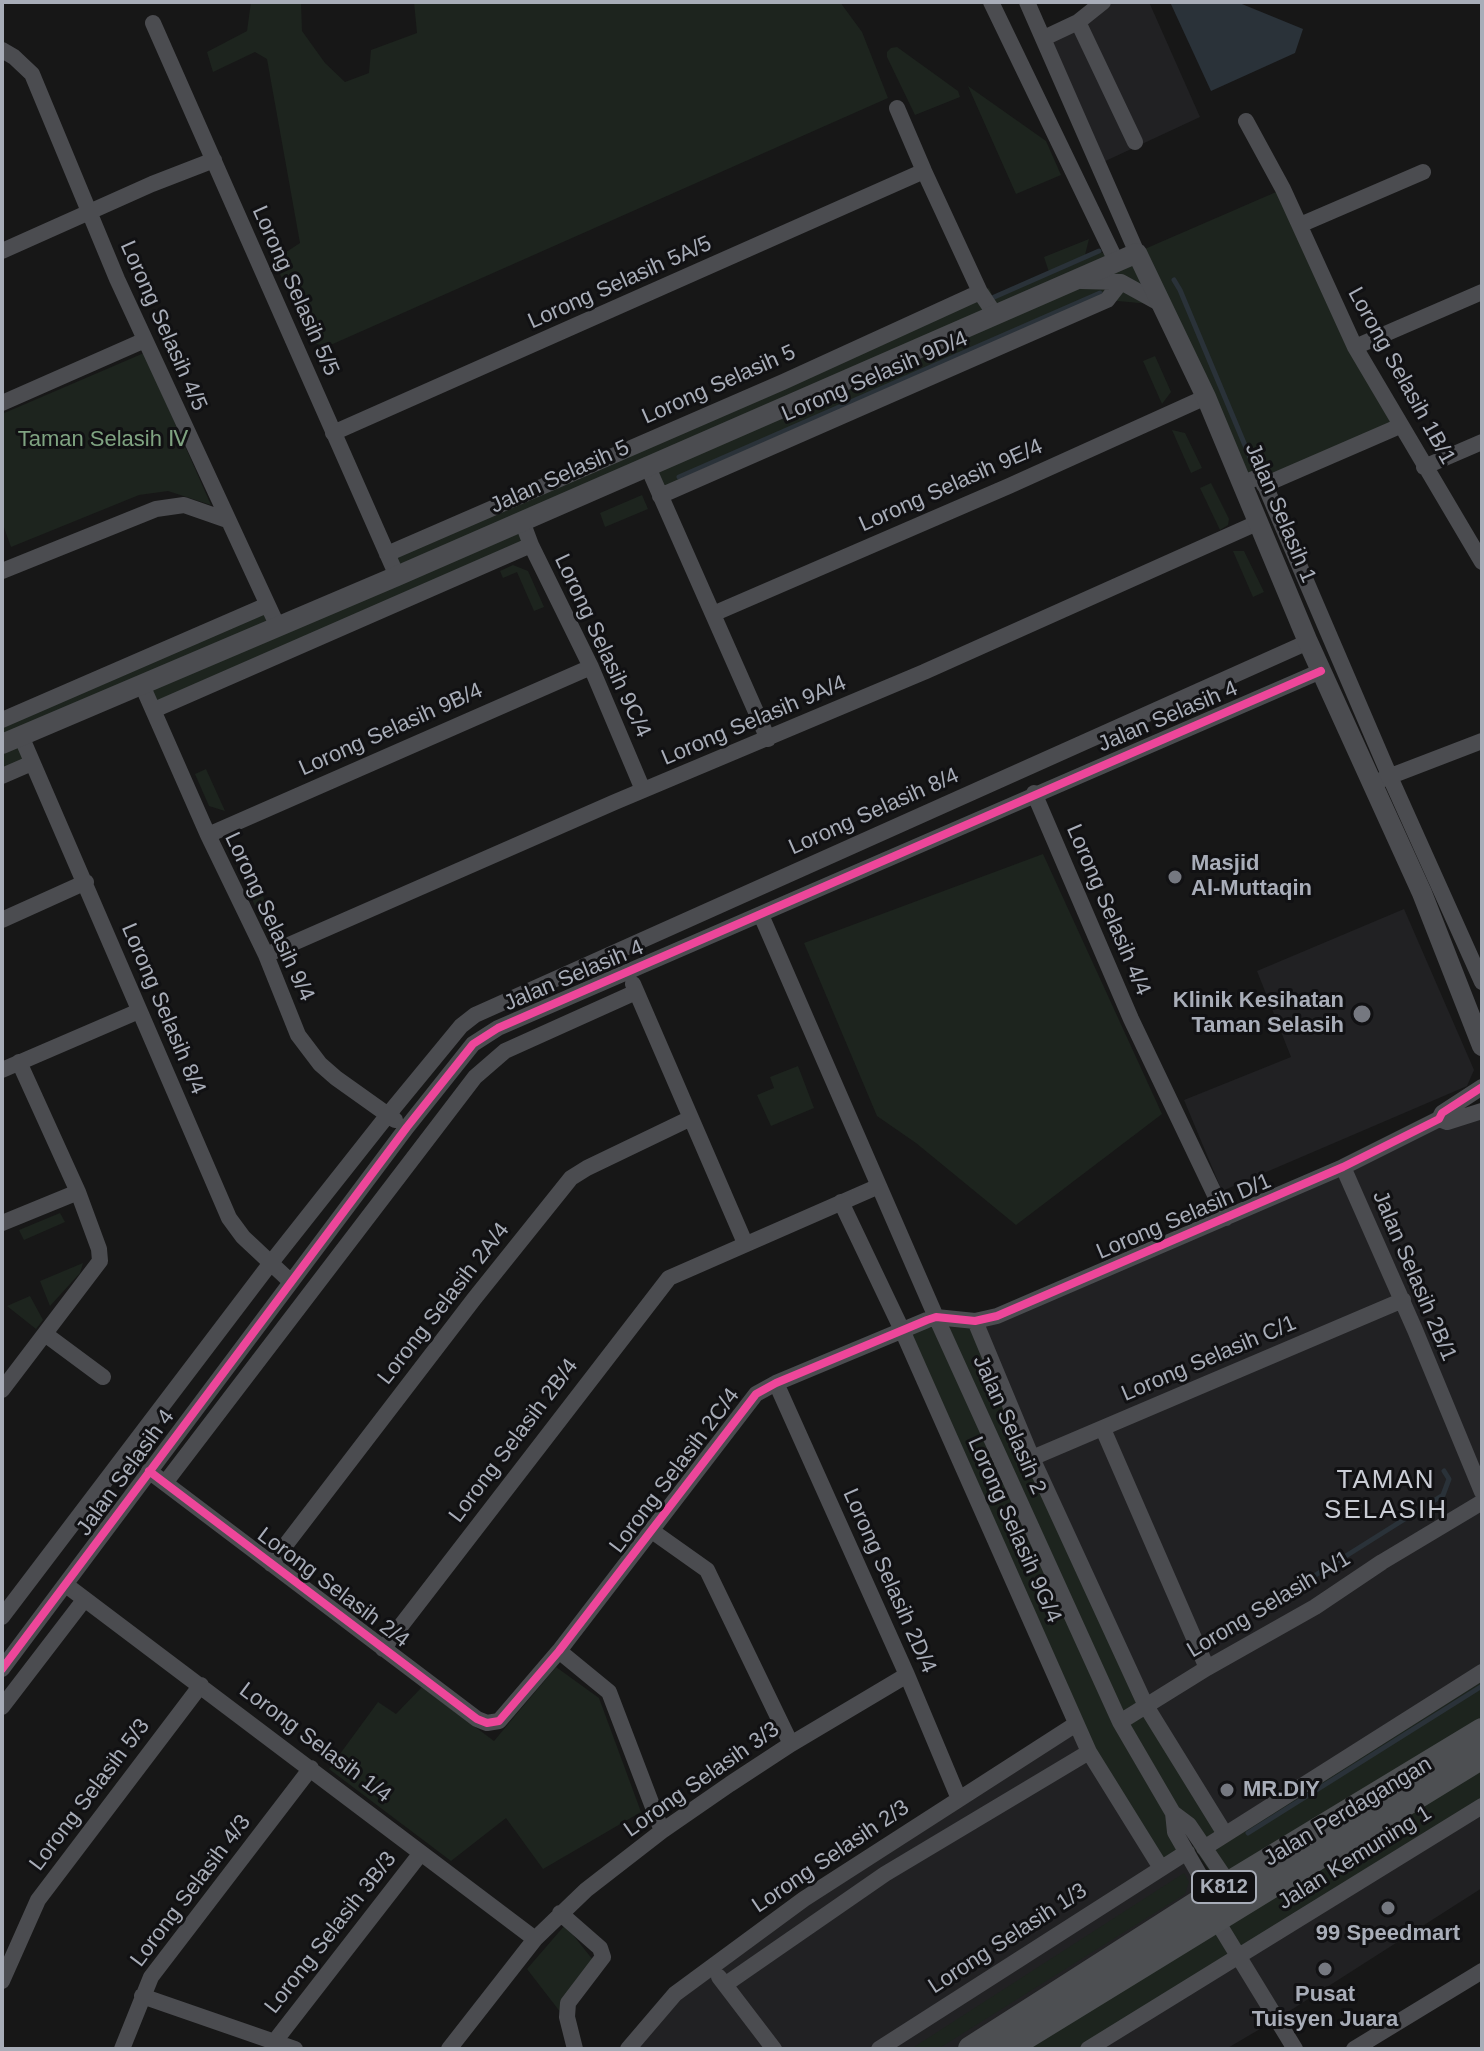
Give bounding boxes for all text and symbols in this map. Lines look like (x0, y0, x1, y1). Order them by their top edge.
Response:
street label: Lorong Selasih 5/5 (246, 202, 344, 380)
street label: Lorong Selasih 5A/5 (524, 231, 716, 335)
street label: Lorong Selasih 4/5 (114, 237, 212, 415)
street label: Lorong Selasih 1B/1 (1341, 283, 1461, 469)
street label: Lorong Selasih 9D/4 (778, 326, 972, 428)
street label: Lorong Selasih 5 (638, 339, 800, 431)
park label: Taman Selasih Ⅳ (17, 427, 189, 453)
street label: Lorong Selasih 9E/4 (855, 434, 1047, 538)
street label: Jalan Selasih 5 (486, 435, 634, 519)
street label: Jalan Selasih 1 (1239, 439, 1321, 587)
street label: Lorong Selasih 9C/4 (548, 550, 656, 742)
street label: Lorong Selasih 9A/4 (658, 670, 850, 772)
street label: Jalan Selasih 4 (1094, 676, 1242, 758)
street label: Lorong Selasih 9B/4 (295, 678, 487, 782)
street label: Lorong Selasih 8/4 (785, 763, 963, 861)
street label: Lorong Selasih 4/4 (1060, 820, 1156, 1000)
street label: Lorong Selasih 9/4 (218, 828, 320, 1006)
place label: Masjid Al-Muttaqin (1191, 851, 1312, 902)
marker: Masjid Al-Muttaqin (1166, 868, 1184, 886)
street label: Lorong Selasih 8/4 (115, 919, 211, 1099)
street label: Jalan Selasih 4 (500, 935, 648, 1017)
place label: Klinik Kesihatan Taman Selasih (1173, 988, 1344, 1040)
marker: Klinik Kesihatan Taman Selasih (1351, 1003, 1373, 1025)
street label: Lorong Selasih D/1 (1093, 1168, 1275, 1266)
street label: Jalan Selasih 2B/1 (1366, 1187, 1462, 1365)
street label: Lorong Selasih 2A/4 (373, 1218, 515, 1390)
street label: Lorong Selasih C/1 (1118, 1310, 1300, 1408)
street label: Jalan Selasih 2 (967, 1351, 1051, 1499)
street label: Lorong Selasih 2B/4 (444, 1354, 584, 1528)
street label: Lorong Selasih 2C/4 (604, 1383, 746, 1559)
street label: Jalan Selasih 4 (71, 1405, 181, 1541)
street label: Lorong Selasih 9G/4 (961, 1433, 1067, 1627)
district label: TAMAN SELASIH (1324, 1465, 1448, 1526)
street label: Lorong Selasih 2D/4 (836, 1485, 942, 1677)
street label: Lorong Selasih 2/4 (252, 1522, 414, 1654)
street label: Lorong Selasih A/1 (1183, 1546, 1355, 1664)
street label: Lorong Selasih 1/4 (234, 1677, 396, 1809)
street label: Lorong Selasih 5/3 (24, 1714, 156, 1876)
street label: Lorong Selasih 3/3 (619, 1717, 785, 1843)
street label: Jalan Perdagangan (1259, 1752, 1437, 1872)
place label: MR.DIY (1243, 1777, 1320, 1803)
marker: MR.DIY (1218, 1781, 1236, 1799)
street label: Lorong Selasih 2/3 (748, 1795, 914, 1919)
street label: Jalan Kemuning 1 (1273, 1800, 1437, 1916)
street label: Lorong Selasih 4/3 (125, 1810, 257, 1972)
street label: Lorong Selasih 3B/3 (260, 1847, 402, 2019)
road number: K812 (1192, 1871, 1256, 1903)
street label: Lorong Selasih 1/3 (924, 1878, 1092, 2000)
marker: 99 Speedmart (1379, 1899, 1397, 1917)
place label: 99 Speedmart (1316, 1921, 1460, 1947)
marker: Pusat Tuisyen Juara (1316, 1960, 1334, 1978)
place label: Pusat Tuisyen Juara (1252, 1982, 1398, 2034)

